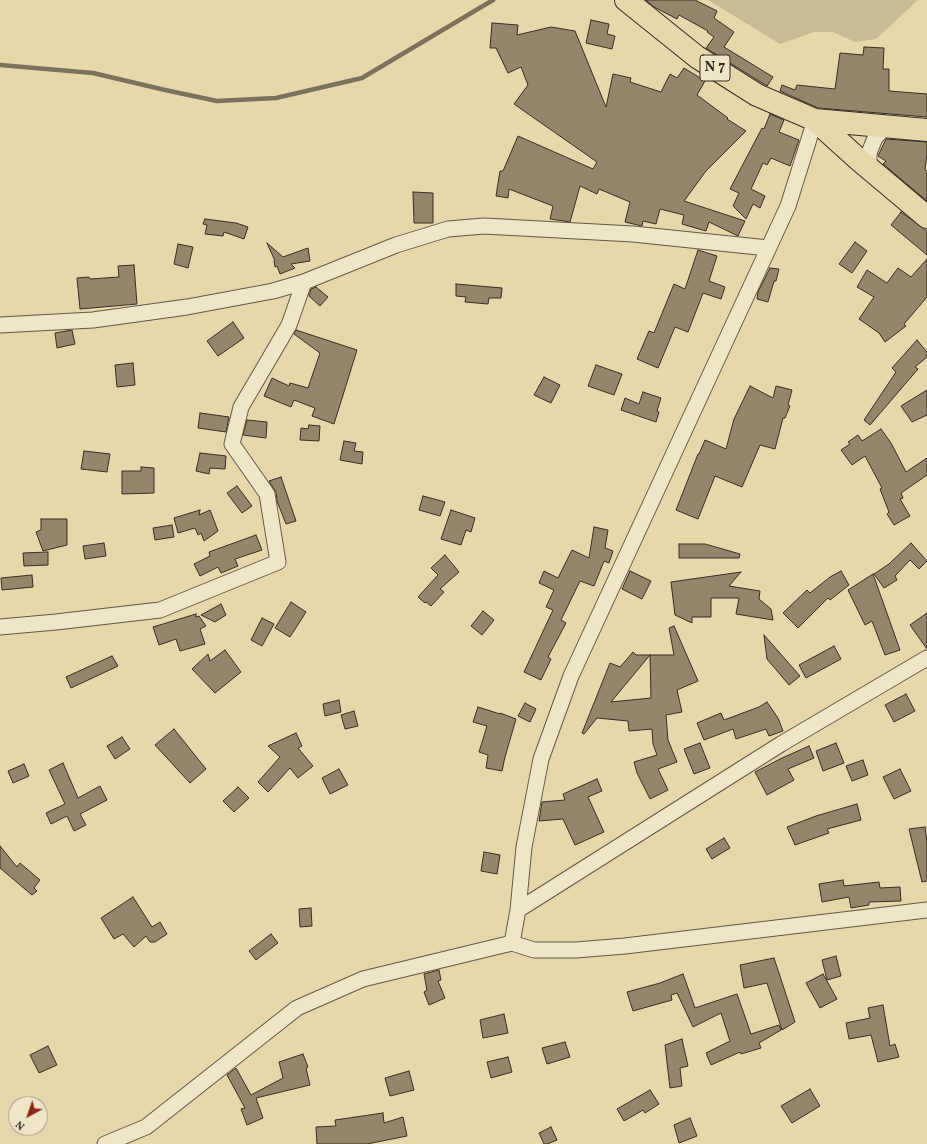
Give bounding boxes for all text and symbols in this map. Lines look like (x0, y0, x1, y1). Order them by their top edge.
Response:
road number: N 7 (700, 55, 730, 81)
north arrow (8, 1096, 48, 1136)
text: N (13, 1116, 28, 1133)

